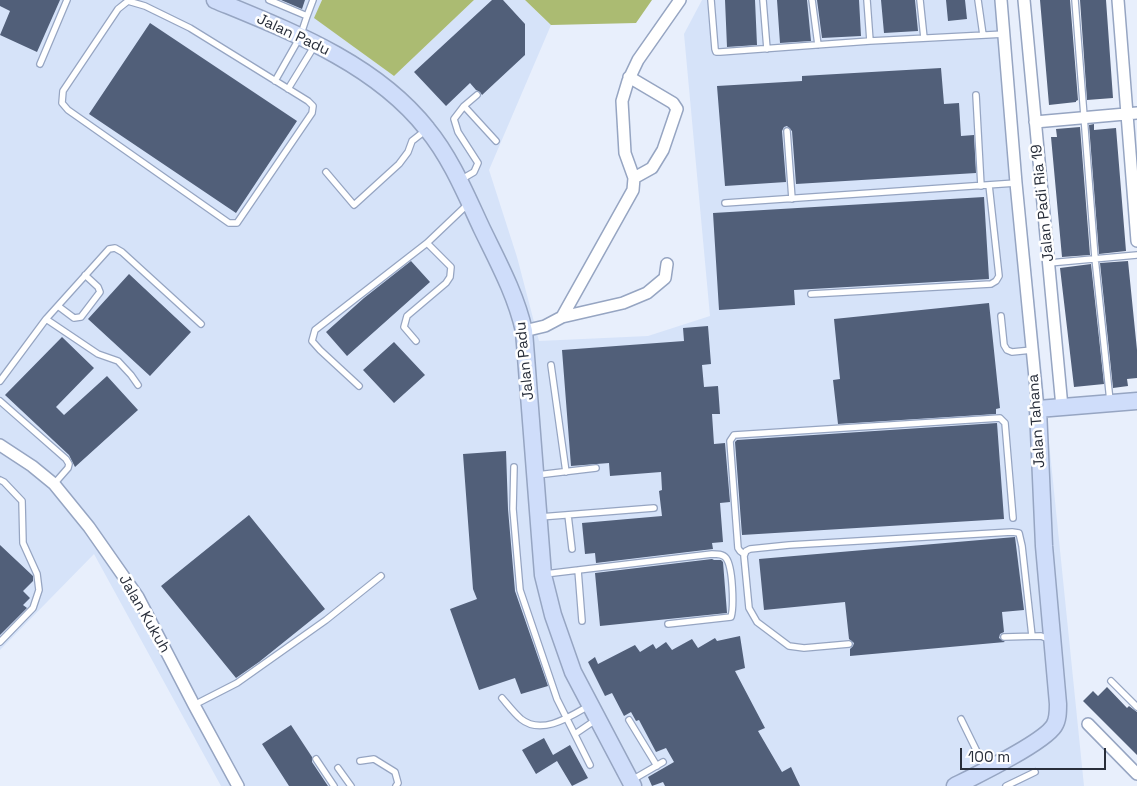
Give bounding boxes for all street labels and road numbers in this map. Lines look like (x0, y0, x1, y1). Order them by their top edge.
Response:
street label: Jalan Padu (254, 10, 332, 60)
street label: Jalan Padi Ria 19 (1028, 143, 1058, 263)
street label: Jalan Padu (512, 321, 538, 401)
street label: Jalan Tahana (1025, 373, 1049, 469)
street label: Jalan Kukuh (114, 572, 174, 656)

